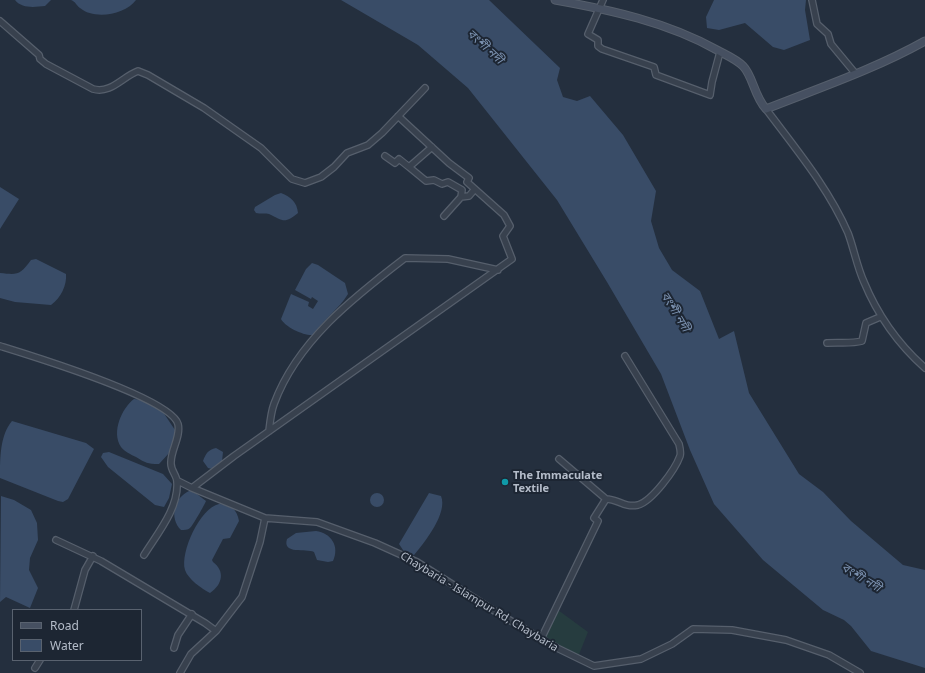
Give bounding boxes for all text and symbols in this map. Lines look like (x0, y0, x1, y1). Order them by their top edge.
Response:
water label: বংশী নদী (464, 27, 506, 67)
water label: বংশী নদী (658, 289, 692, 335)
place label: The Immaculate Textile (513, 469, 602, 495)
marker: The Immaculate Textile (500, 477, 510, 487)
street label: Chaybaria - Islampur Rd, Chaybaria (398, 549, 560, 655)
water label: বংশী নদী (838, 561, 884, 595)
legend (12, 609, 142, 661)
text: Road (50, 617, 79, 634)
text: Water (50, 637, 84, 654)

